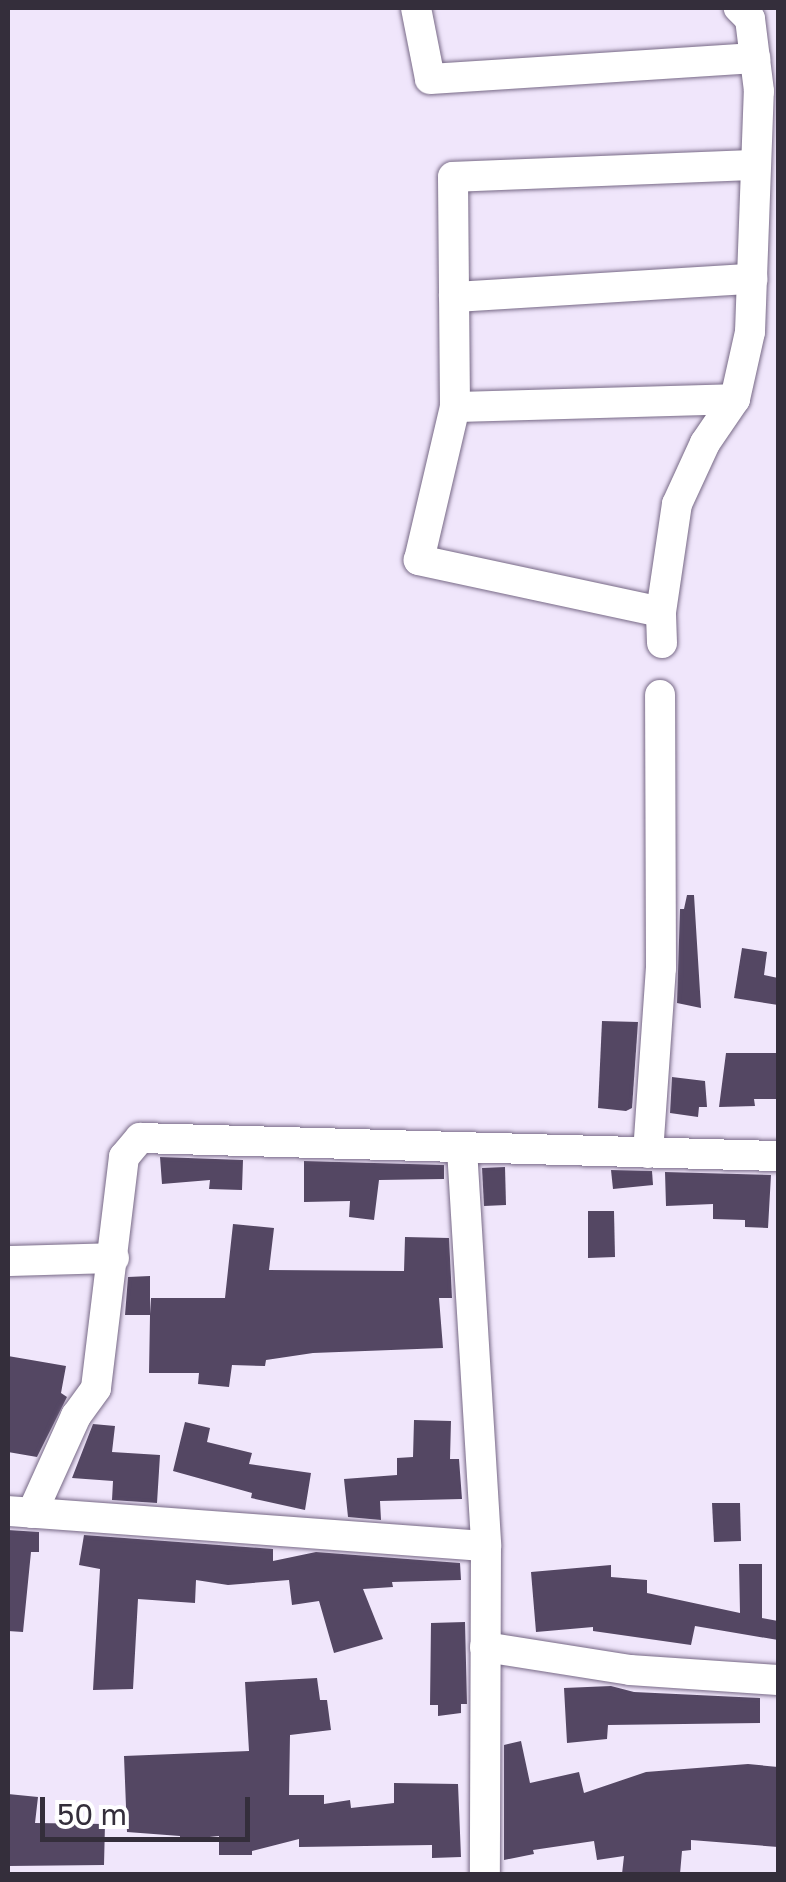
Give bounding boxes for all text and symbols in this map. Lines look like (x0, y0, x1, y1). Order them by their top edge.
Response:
scale bar (45, 1777, 255, 1839)
text: 50 m (57, 1796, 127, 1832)

